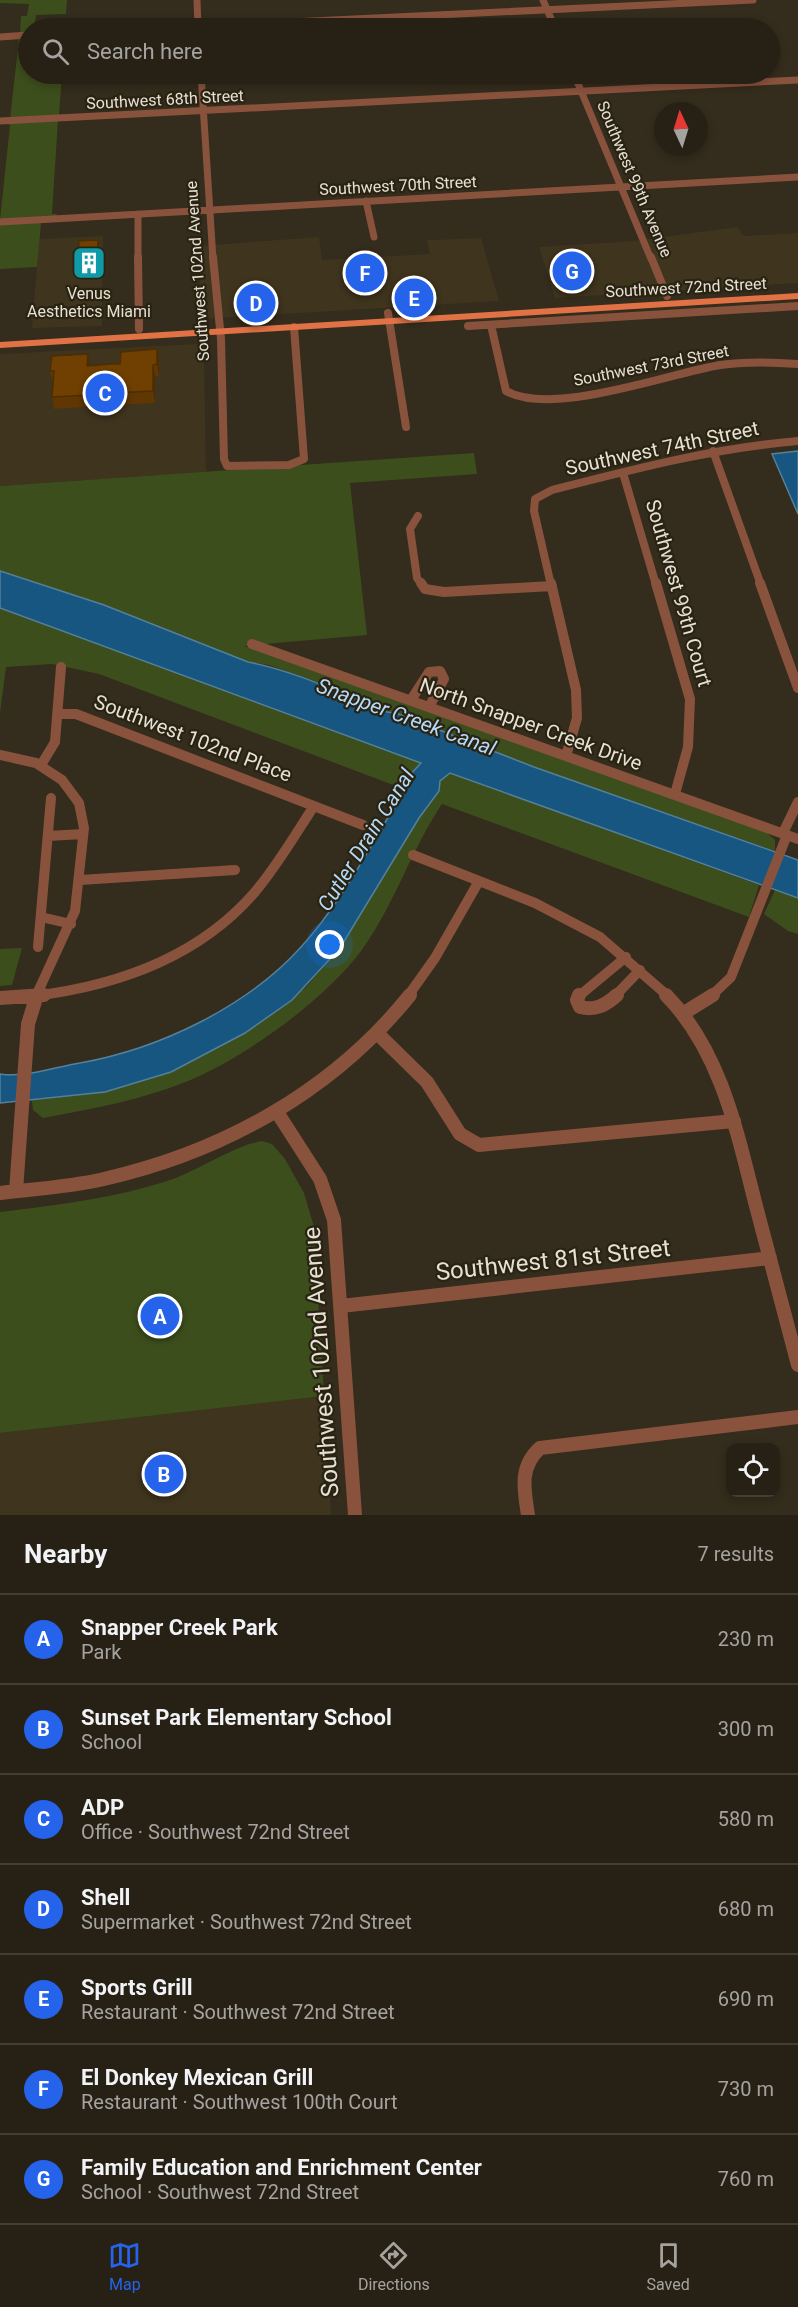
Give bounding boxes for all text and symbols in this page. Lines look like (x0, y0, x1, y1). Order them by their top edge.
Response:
search box (18, 18, 780, 84)
icon: search (39, 35, 72, 68)
text: Search here (87, 39, 203, 64)
street label: Southwest 68th Street (86, 86, 244, 113)
street label: Southwest 99th Avenue (593, 98, 676, 260)
north arrow (654, 102, 708, 156)
street label: Southwest 70th Street (319, 172, 477, 199)
street label: Southwest 102nd Avenue (182, 180, 213, 362)
building icon: Venus Aesthetics Miami (71, 245, 107, 281)
pin: G (552, 248, 592, 294)
pin: F (346, 250, 385, 296)
street label: Southwest 72nd Street (605, 274, 767, 301)
pin: E (394, 276, 434, 320)
pin: D (236, 280, 276, 326)
place label: Venus Aesthetics Miami (27, 284, 151, 321)
street label: Southwest 73rd Street (572, 341, 730, 390)
pin: C (86, 370, 124, 416)
street label: Southwest 74th Street (563, 416, 761, 480)
street label: Southwest 99th Court (641, 497, 717, 689)
water label: Snapper Creek Canal (313, 673, 500, 761)
street label: North Snapper Creek Drive (417, 673, 645, 775)
street label: Southwest 102nd Place (91, 689, 295, 787)
water label: Cutler Drain Canal (313, 764, 420, 915)
your location (315, 930, 344, 959)
street label: Southwest 102nd Avenue (298, 1226, 344, 1498)
street label: Southwest 81st Street (434, 1234, 672, 1286)
pin: A (140, 1294, 180, 1338)
map controls (726, 1443, 780, 1497)
button: locate (726, 1443, 780, 1497)
pin: B (144, 1452, 184, 1496)
text: Nearby (24, 1539, 107, 1569)
text: 7 results (698, 1542, 774, 1566)
text: Snapper Creek Park (81, 1615, 278, 1640)
text: A (37, 1627, 50, 1651)
text: 230 m (718, 1627, 774, 1651)
text: Park (81, 1640, 121, 1664)
text: Sunset Park Elementary School (81, 1705, 392, 1730)
text: B (37, 1717, 50, 1741)
text: 300 m (718, 1717, 774, 1741)
text: School (81, 1730, 142, 1754)
text: ADP (81, 1795, 124, 1820)
text: C (37, 1807, 50, 1831)
text: 580 m (718, 1807, 774, 1831)
text: Office · Southwest 72nd Street (81, 1820, 350, 1844)
text: Shell (81, 1885, 130, 1910)
text: D (37, 1897, 50, 1921)
text: 680 m (718, 1897, 774, 1921)
text: Supermarket · Southwest 72nd Street (81, 1910, 412, 1934)
text: Sports Grill (81, 1975, 193, 2000)
text: E (38, 1987, 49, 2011)
text: 690 m (718, 1987, 774, 2011)
text: Restaurant · Southwest 72nd Street (81, 2000, 395, 2024)
text: El Donkey Mexican Grill (81, 2065, 313, 2090)
text: F (38, 2077, 49, 2101)
text: 730 m (718, 2077, 774, 2101)
text: Restaurant · Southwest 100th Court (81, 2090, 398, 2114)
text: Family Education and Enrichment Center (81, 2155, 482, 2180)
text: G (37, 2167, 50, 2191)
text: 760 m (718, 2167, 774, 2191)
text: School · Southwest 72nd Street (81, 2180, 359, 2204)
tab: Map (108, 2239, 141, 2294)
tab: Directions (358, 2239, 430, 2294)
tab: Saved (646, 2239, 690, 2294)

